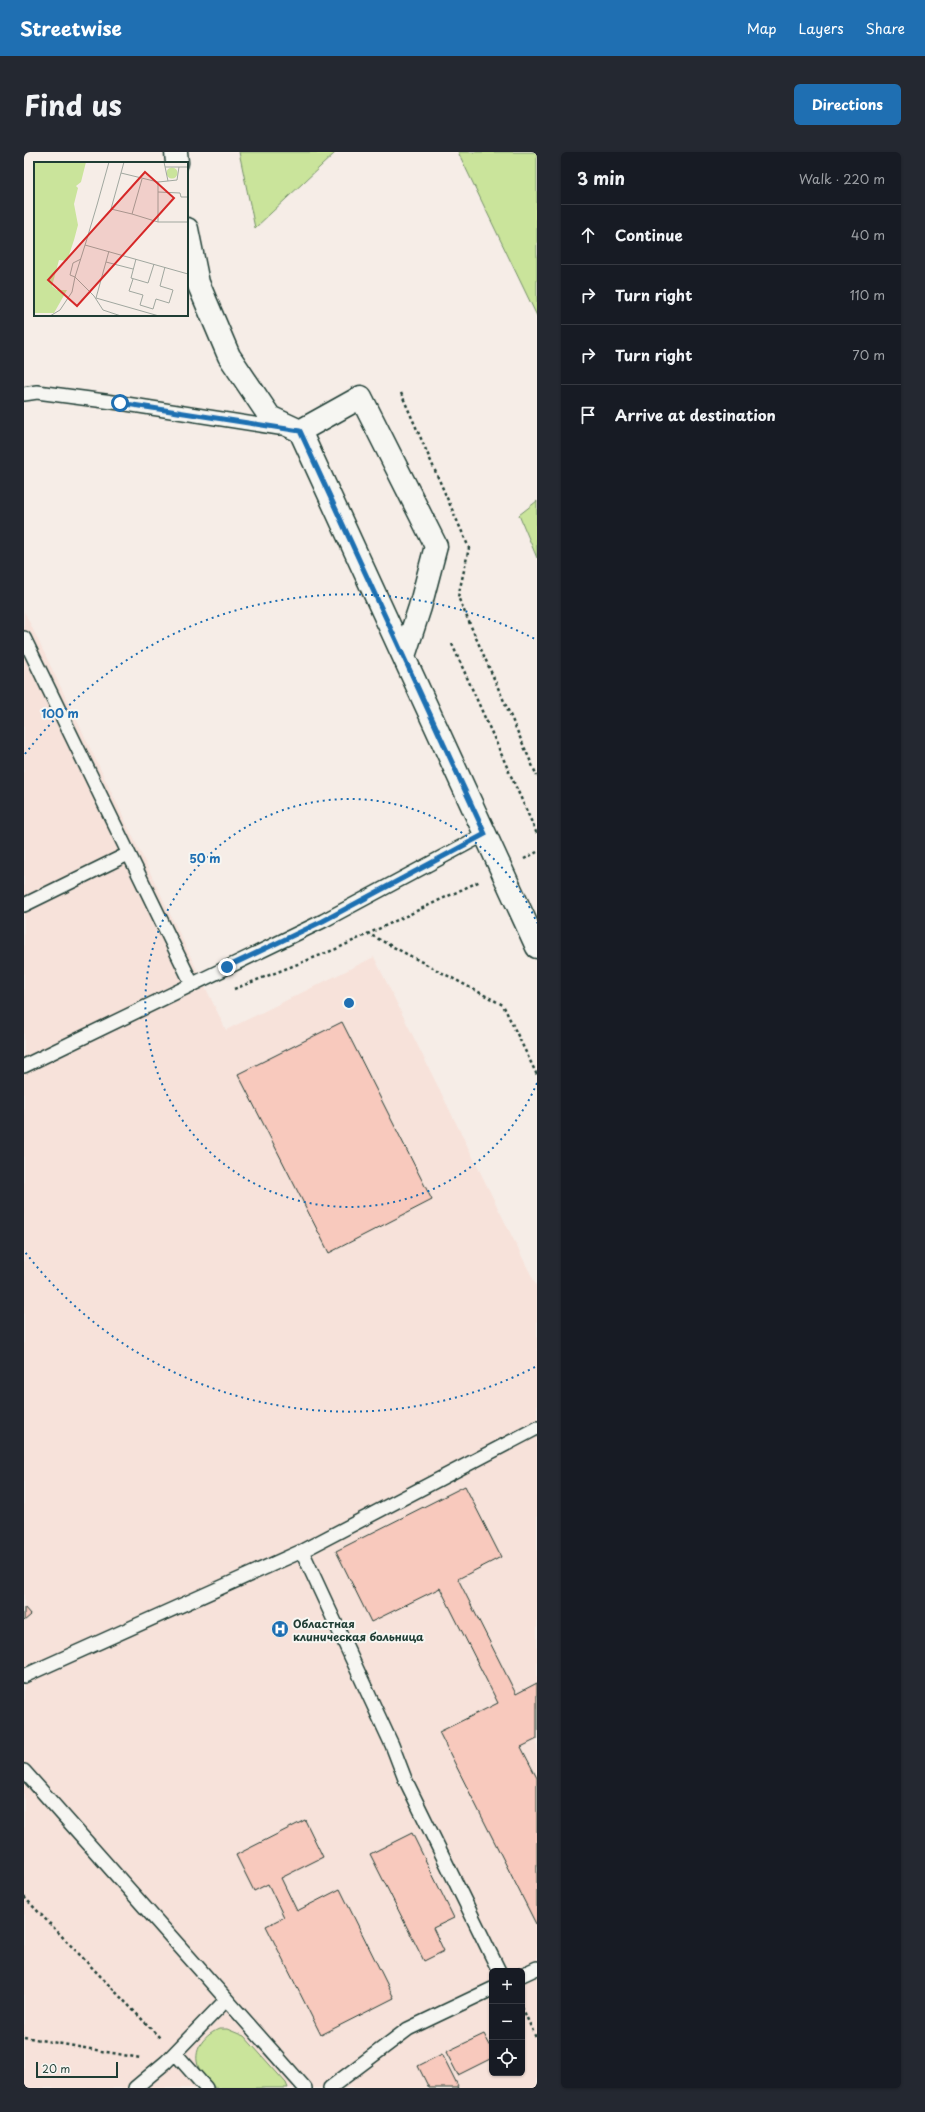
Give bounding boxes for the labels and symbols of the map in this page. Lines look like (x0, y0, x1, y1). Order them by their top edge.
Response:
inset map (34, 162, 188, 316)
route start (111, 394, 129, 412)
text: 100 m (41, 704, 79, 722)
text: 50 m (189, 849, 221, 867)
route end (218, 958, 236, 976)
centre of rings (342, 996, 356, 1010)
place label: Областная клиническая больница (293, 1615, 424, 1645)
hospital icon: Областная клиническая больница (270, 1619, 290, 1639)
scale bar (36, 2060, 118, 2079)

